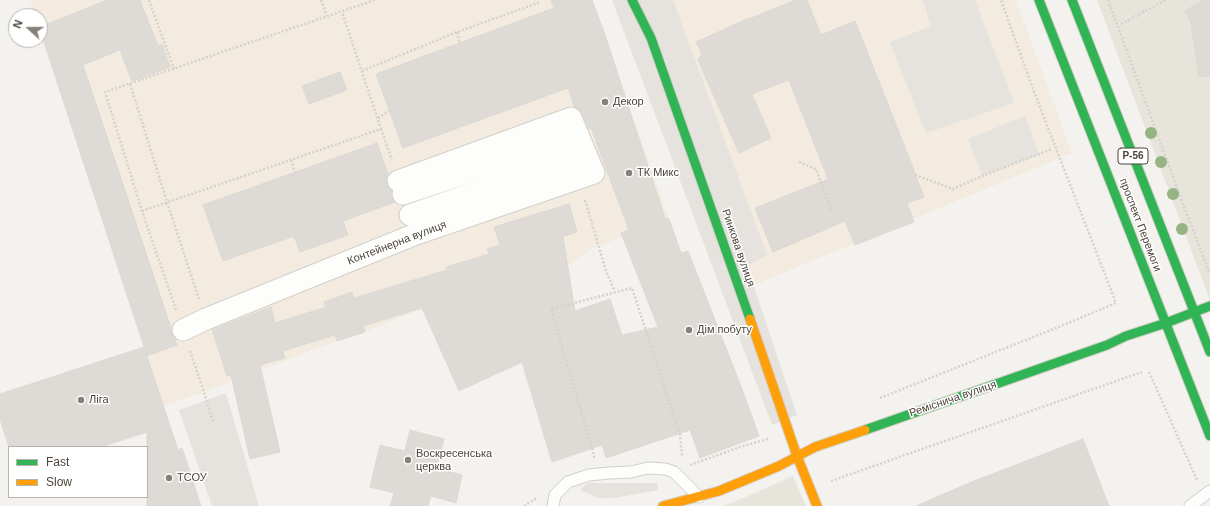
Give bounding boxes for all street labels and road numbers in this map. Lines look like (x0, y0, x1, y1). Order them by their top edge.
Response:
road number: Р-56 (1118, 148, 1148, 164)
street label: проспект Перемоги (1116, 176, 1164, 274)
street label: Ринкова вулиця (719, 207, 757, 289)
street label: Контейнерна вулиця (346, 218, 448, 268)
street label: Реміснича вулиця (908, 378, 998, 420)

